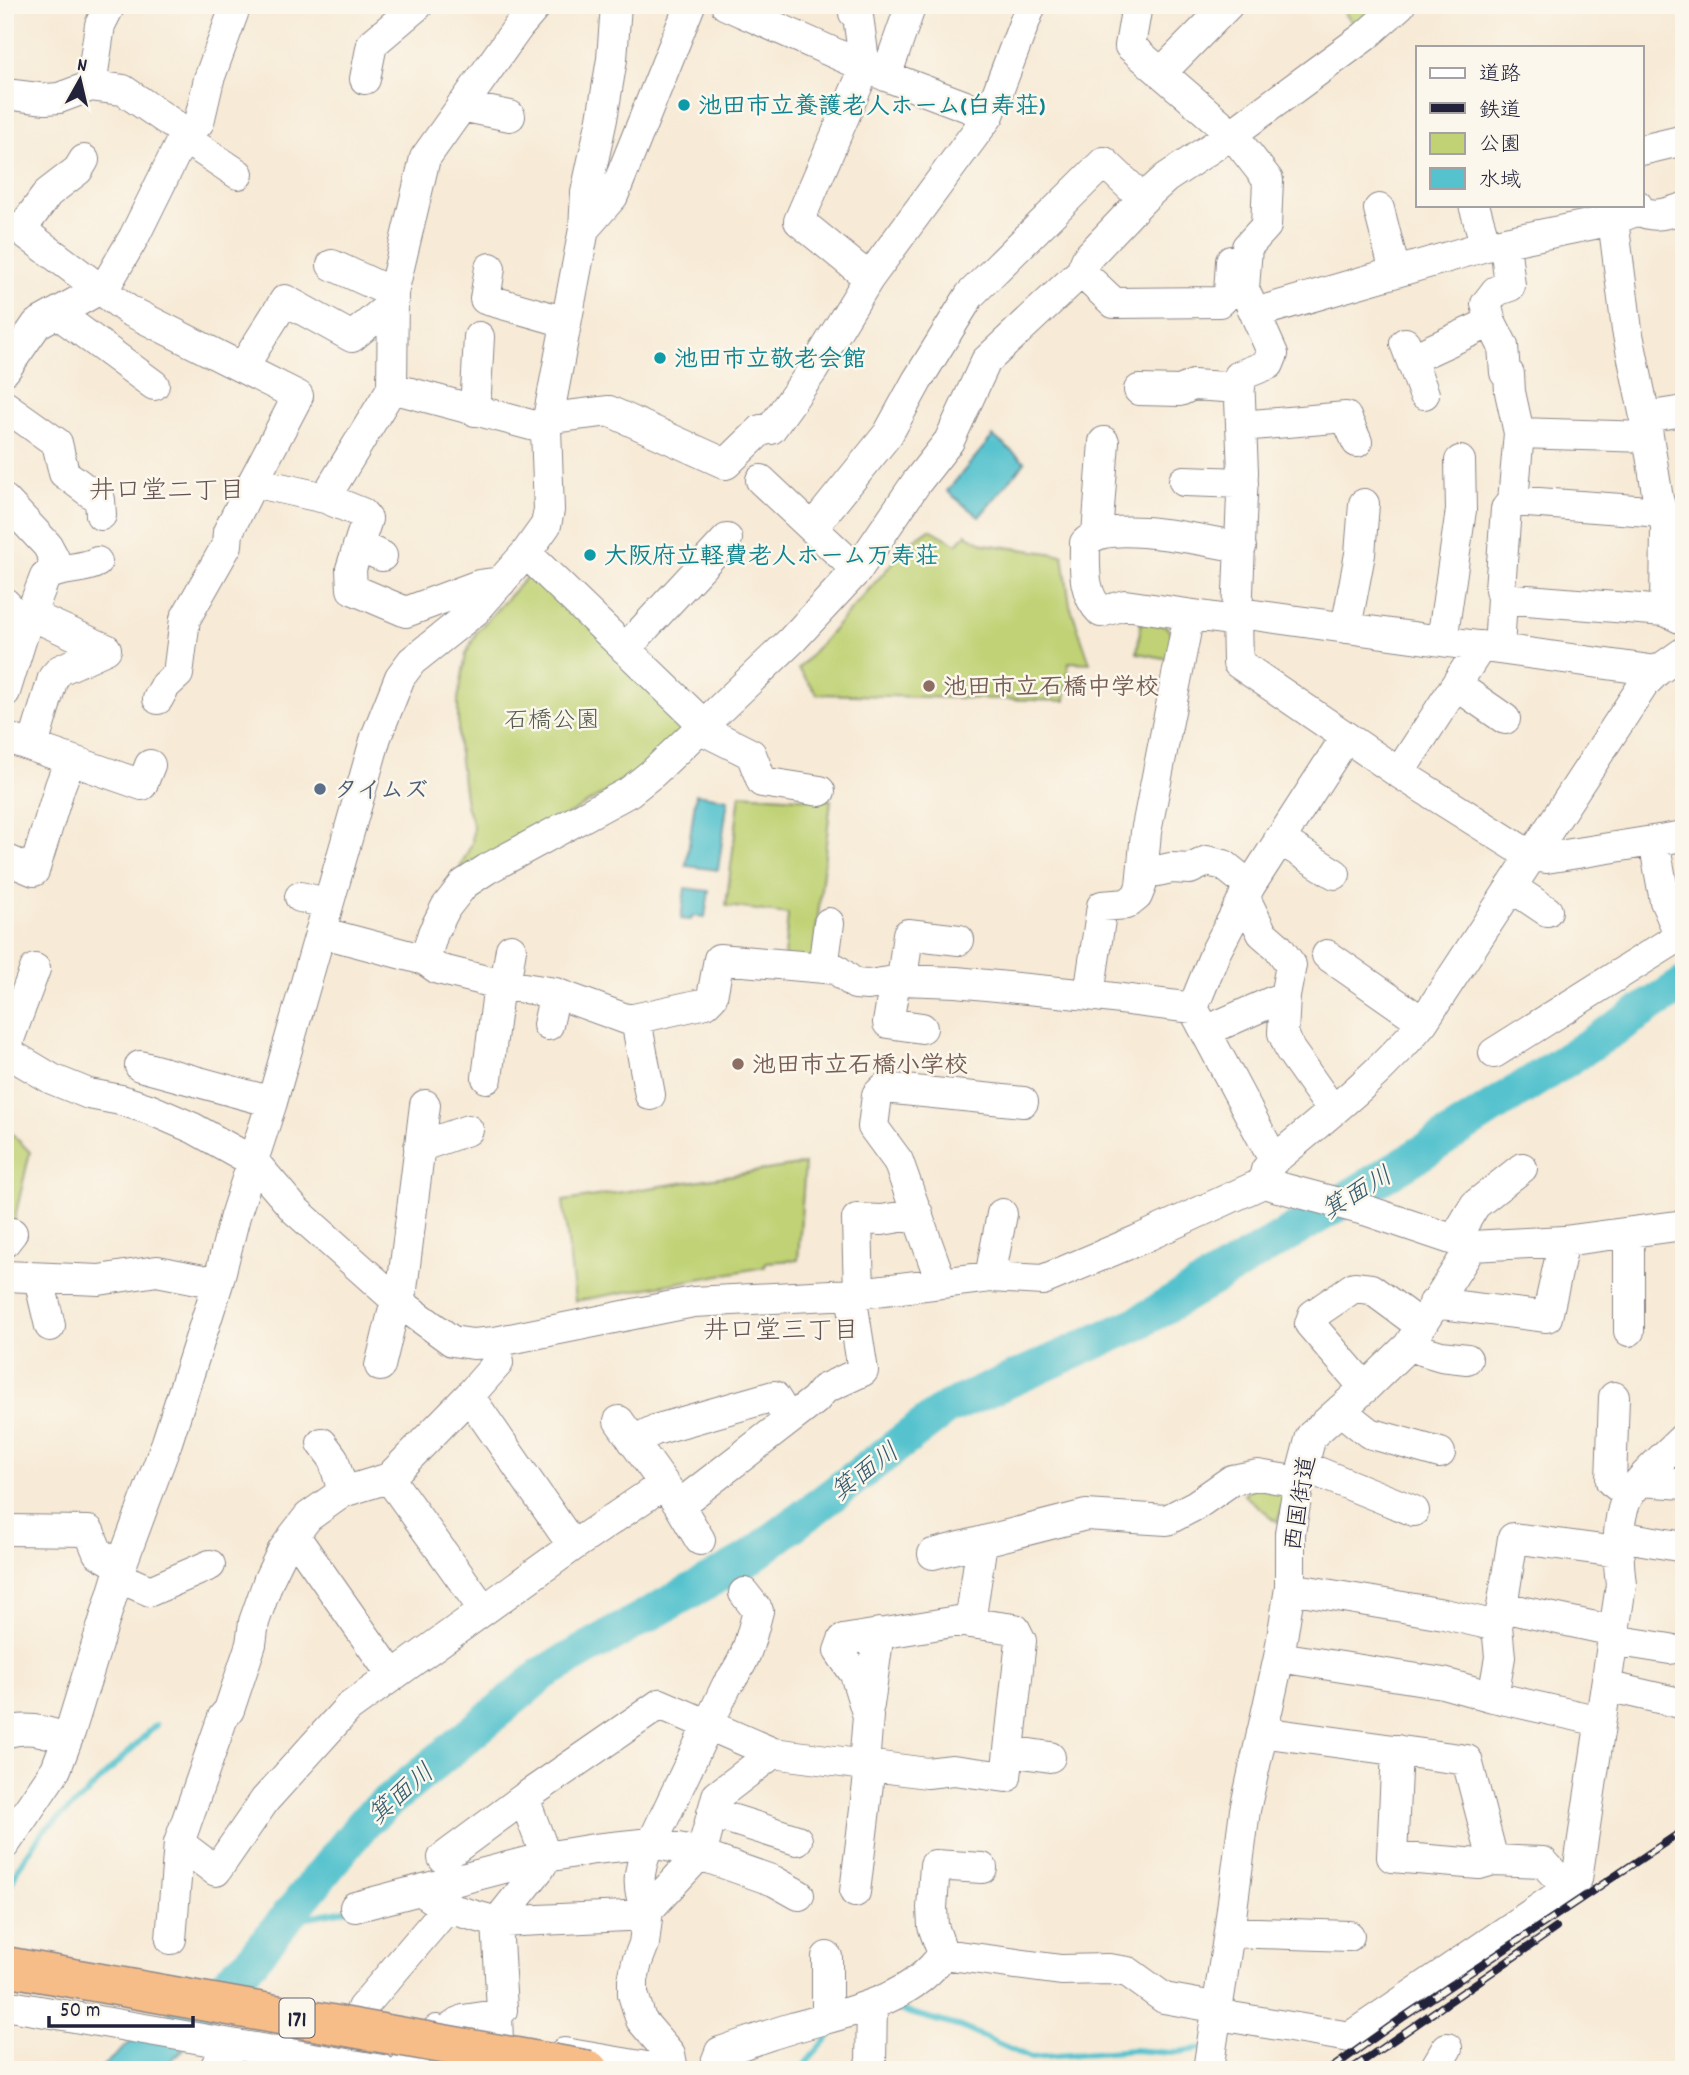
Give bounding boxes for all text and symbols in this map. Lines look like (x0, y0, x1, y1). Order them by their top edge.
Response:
north arrow (46, 46, 116, 116)
legend (1416, 46, 1644, 206)
text: N (75, 53, 88, 81)
text: 道路 (1479, 61, 1521, 91)
place label: 池田市立養護老人ホーム(白寿荘) (698, 91, 1045, 125)
marker: 池田市立養護老人ホーム(白寿荘) (676, 97, 692, 113)
text: 鉄道 (1479, 97, 1521, 127)
text: 公園 (1479, 131, 1521, 161)
text: 水域 (1479, 167, 1521, 197)
place label: 池田市立敬老会館 (674, 344, 866, 378)
marker: 池田市立敬老会館 (652, 350, 668, 366)
district label: 井口堂二丁目 (89, 474, 245, 511)
place label: 大阪府立軽費老人ホーム万寿荘 (604, 541, 939, 575)
marker: 大阪府立軽費老人ホーム万寿荘 (582, 547, 598, 563)
place label: 池田市立石橋中学校 (943, 672, 1159, 706)
marker: 池田市立石橋中学校 (921, 678, 937, 694)
park label: 石橋公園 (504, 705, 600, 739)
place label: タイムズ (334, 775, 428, 809)
marker: タイムズ (312, 781, 328, 797)
place label: 池田市立石橋小学校 (752, 1050, 968, 1084)
marker: 池田市立石橋小学校 (730, 1056, 746, 1072)
water label: 箕面川 (1315, 1159, 1401, 1231)
district label: 井口堂三丁目 (703, 1314, 859, 1351)
water label: 箕面川 (824, 1436, 908, 1512)
street label: 西国街道 (1278, 1453, 1326, 1554)
water label: 箕面川 (361, 1756, 444, 1835)
scale bar (49, 1984, 192, 2028)
text: 50 m (60, 1997, 100, 2027)
road number: 171 (280, 1998, 314, 2038)

